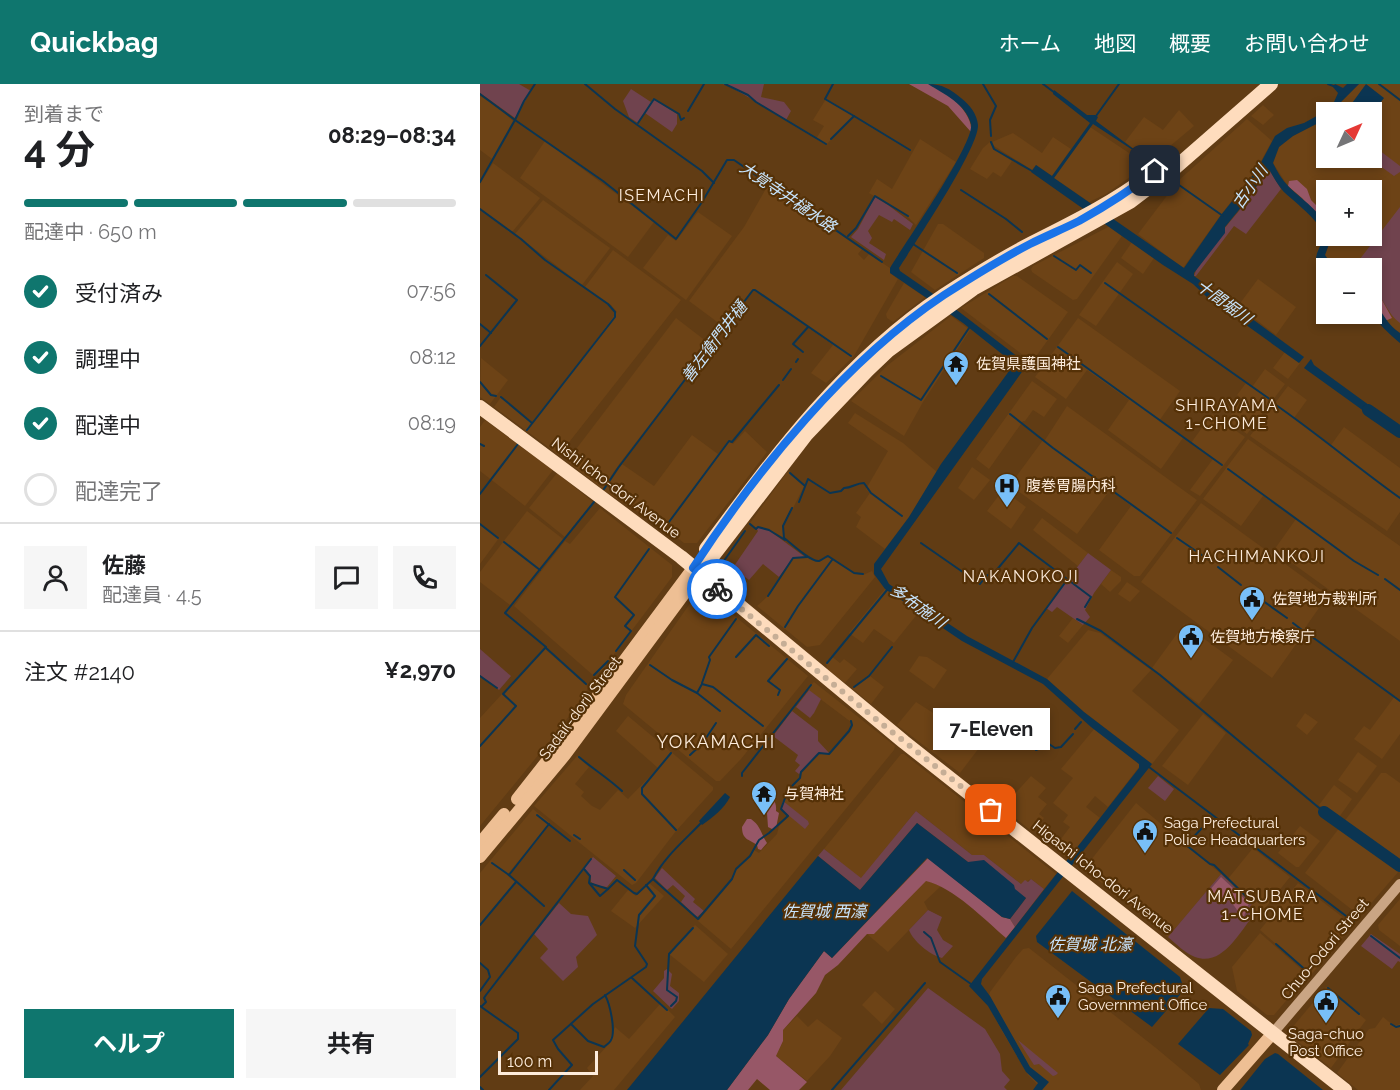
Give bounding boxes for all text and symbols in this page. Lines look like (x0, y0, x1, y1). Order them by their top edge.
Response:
text: Quickbag (30, 26, 159, 59)
text: ホーム (999, 31, 1061, 56)
text: 地図 (1094, 31, 1136, 56)
text: 概要 (1169, 31, 1211, 56)
text: お問い合わせ (1244, 31, 1370, 56)
text: 到着まで (24, 102, 104, 126)
north arrow (1316, 102, 1382, 168)
map controls (1316, 102, 1382, 324)
text: 08:29–08:34 (328, 122, 456, 148)
text: 4 分 (24, 126, 95, 172)
pin (1129, 145, 1180, 196)
icon: home (1138, 154, 1171, 187)
water label: 大覚寺井樋水路 (736, 158, 841, 237)
water label: 古小川 (1228, 160, 1273, 212)
button: + (1316, 180, 1382, 246)
district label: ISEMACHI (619, 186, 705, 205)
text: 配達中 · 650 m (24, 220, 157, 244)
button: − (1316, 258, 1382, 324)
icon: check (24, 275, 57, 308)
water label: 十間堀川 (1193, 276, 1257, 330)
text: 07:56 (406, 279, 456, 303)
text: 受付済み (75, 280, 163, 306)
water label: 善左衛門井樋 (678, 296, 752, 386)
icon: check (24, 341, 57, 374)
text: 08:12 (409, 345, 456, 369)
text: 調理中 (75, 346, 141, 372)
temple icon: 佐賀県護国神社 (941, 349, 971, 387)
place label: 佐賀県護国神社 (976, 355, 1081, 373)
district label: SHIRAYAMA 1-CHOME (1175, 396, 1279, 433)
icon: check (24, 407, 57, 440)
text: 08:19 (408, 411, 456, 435)
text: 配達中 (75, 412, 141, 438)
street label: Nishi Icho-dori Avenue (548, 434, 684, 542)
hospital icon: 腹巻胃腸内科 (992, 471, 1022, 509)
place label: 腹巻胃腸内科 (1026, 477, 1116, 495)
text: 配達完了 (75, 478, 163, 504)
button: person (24, 546, 87, 609)
button: chat (315, 546, 378, 609)
button: phone (393, 546, 456, 609)
district label: HACHIMANKOJI (1188, 547, 1326, 566)
text: 佐藤 (102, 552, 146, 578)
courier (687, 559, 747, 619)
district label: NAKANOKOJI (963, 567, 1079, 586)
icon: bike (701, 573, 734, 606)
water label: 多布施川 (886, 580, 951, 633)
text: 配達員 · 4.5 (102, 583, 202, 607)
public building icon: 佐賀地方裁判所 (1237, 584, 1267, 622)
place label: 佐賀地方裁判所 (1272, 590, 1377, 608)
public building icon: 佐賀地方検察庁 (1176, 622, 1206, 660)
place label: 佐賀地方検察庁 (1210, 628, 1315, 646)
street label: Sadai(-dori) Street (535, 653, 625, 763)
text: ¥2,970 (384, 657, 456, 683)
text: 注文 #2140 (24, 659, 135, 685)
callout: 7-Eleven (932, 708, 1050, 750)
text: 7-Eleven (950, 717, 1033, 741)
district label: YOKAMACHI (656, 731, 776, 752)
temple icon: 与賀神社 (749, 779, 779, 817)
pin (965, 784, 1016, 835)
place label: 与賀神社 (784, 785, 844, 803)
icon: bag (974, 793, 1007, 826)
place label: Saga Prefectural Police Headquarters (1164, 814, 1305, 849)
street label: Higashi Icho-dori Avenue (1029, 816, 1177, 938)
public building icon: Saga Prefectural Police Headquarters (1130, 817, 1160, 855)
district label: MATSUBARA 1-CHOME (1207, 887, 1319, 924)
street label: Chuo-Odori Street (1277, 895, 1373, 1003)
water label: 佐賀城 西濠 (782, 902, 869, 921)
water label: 佐賀城 北濠 (1048, 935, 1135, 954)
place label: Saga Prefectural Government Office (1078, 979, 1207, 1014)
public building icon: Saga Prefectural Government Office (1043, 982, 1073, 1020)
public building icon: Saga-chuo Post Office (1311, 987, 1341, 1025)
button: ヘルプ (24, 1009, 234, 1078)
button: 共有 (246, 1009, 456, 1078)
place label: Saga-chuo Post Office (1288, 1025, 1364, 1060)
scale bar (498, 1048, 598, 1076)
text: 100 m (507, 1052, 552, 1071)

